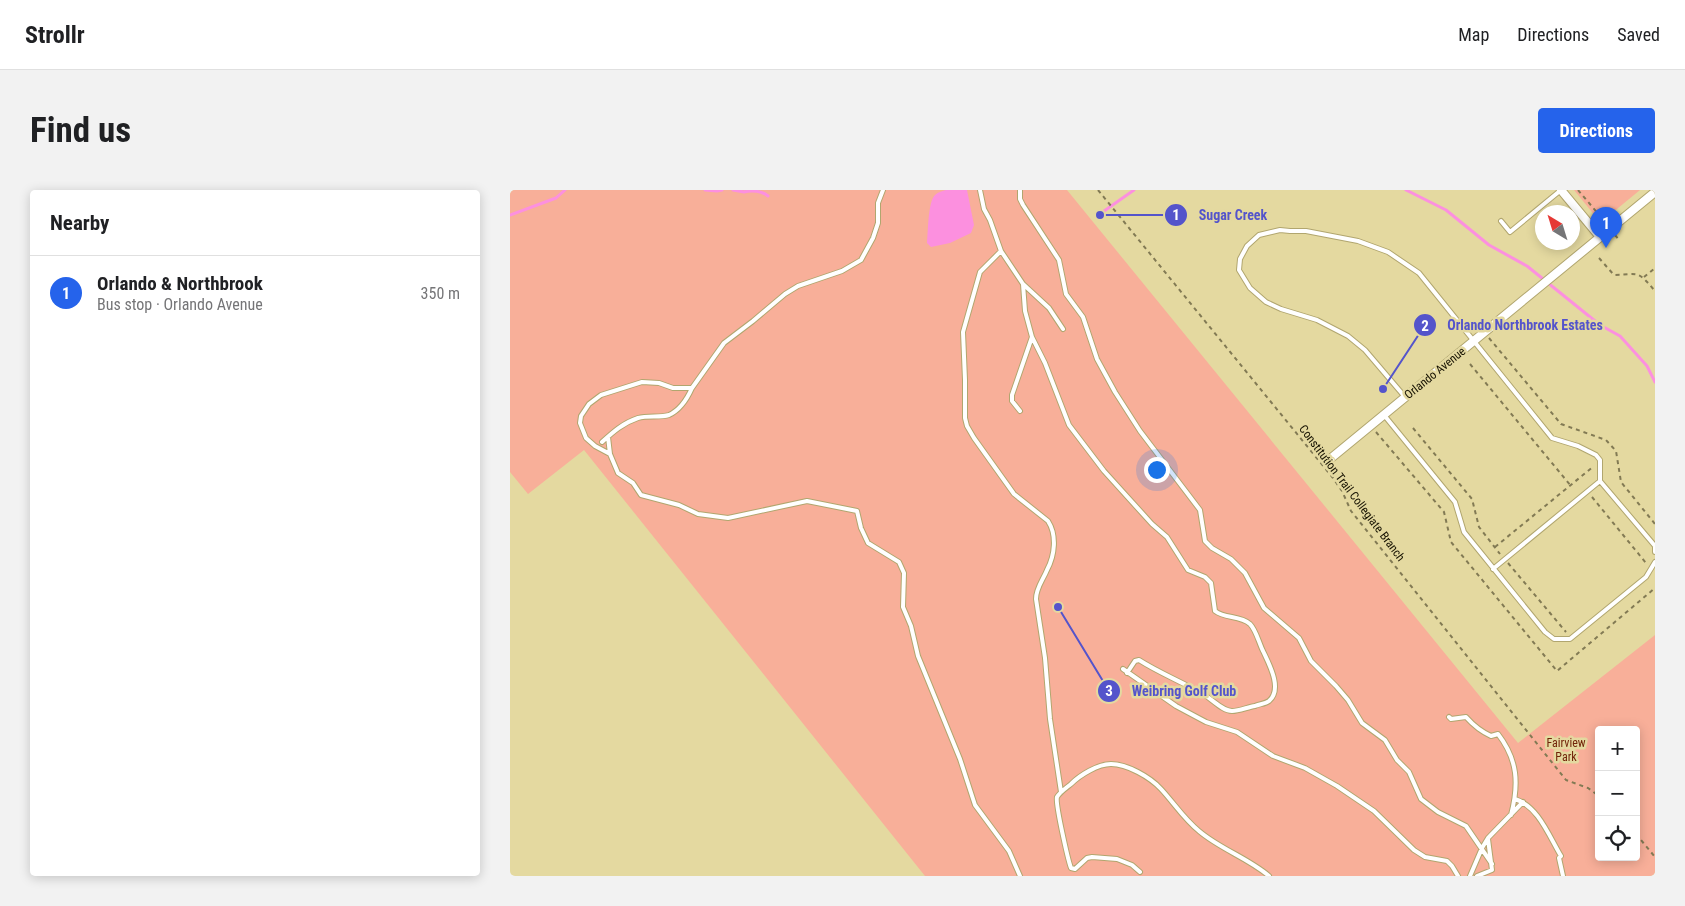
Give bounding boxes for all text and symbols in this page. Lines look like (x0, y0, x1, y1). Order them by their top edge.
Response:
text: Strollr (25, 21, 85, 49)
text: Map (1458, 24, 1489, 45)
text: Directions (1517, 24, 1589, 45)
text: Saved (1617, 24, 1660, 45)
button: Directions (1538, 108, 1655, 153)
text: Find us (30, 110, 131, 151)
callout: Sugar Creek (1164, 200, 1277, 229)
north arrow (1535, 205, 1580, 250)
text: 1 (1172, 206, 1180, 224)
text: Sugar Creek (1199, 207, 1268, 223)
pin: 1 (1590, 207, 1622, 248)
text: Nearby (50, 211, 109, 235)
text: Orlando & Northbrook (97, 272, 263, 295)
text: 1 (62, 284, 70, 303)
text: 350 m (421, 284, 460, 303)
text: Bus stop · Orlando Avenue (97, 295, 263, 314)
callout: Orlando Northbrook Estates (1412, 311, 1613, 340)
text: 2 (1421, 317, 1429, 335)
text: Orlando Northbrook Estates (1447, 317, 1603, 333)
street label: Orlando Avenue (1402, 344, 1469, 402)
street label: Constitution Trail Collegiate Branch (1296, 422, 1408, 564)
your location (1144, 457, 1170, 483)
callout: Weibring Golf Club (1097, 676, 1246, 705)
text: 3 (1105, 682, 1113, 700)
text: Weibring Golf Club (1132, 683, 1236, 699)
map controls (1595, 726, 1640, 861)
button: + (1595, 726, 1640, 771)
park label: Fairview Park (1546, 736, 1586, 764)
button: − (1595, 771, 1640, 816)
button: locate (1595, 816, 1640, 861)

